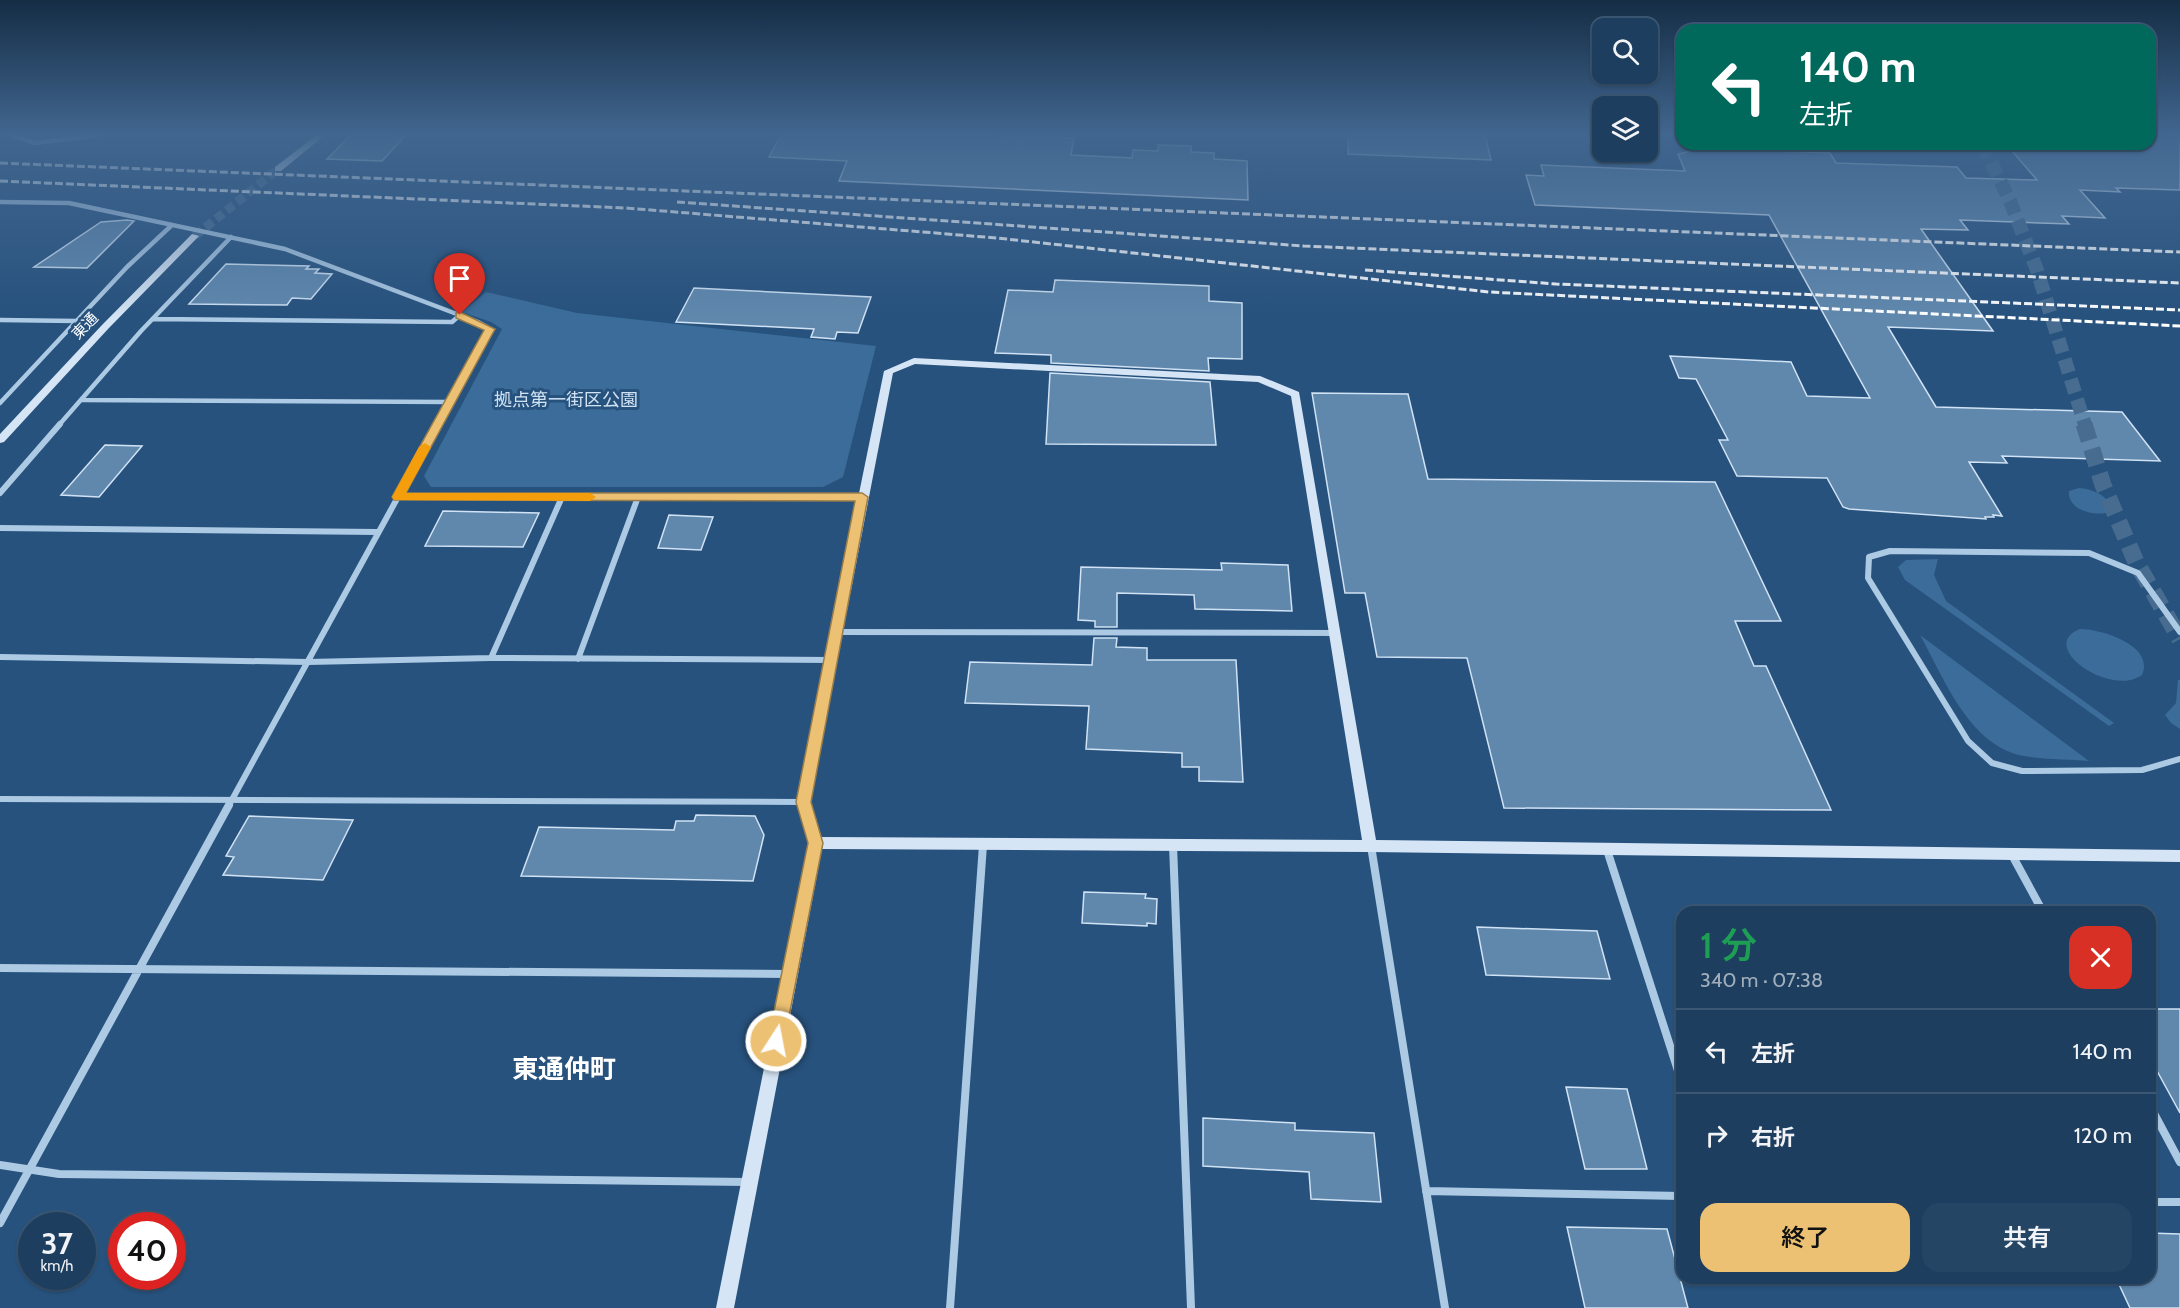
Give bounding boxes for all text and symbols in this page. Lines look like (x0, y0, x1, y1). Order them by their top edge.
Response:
map controls (1592, 18, 1658, 162)
button: search (1592, 18, 1658, 84)
text: 140 m (1799, 41, 1916, 93)
icon: left (1700, 48, 1778, 126)
button: layers (1592, 96, 1658, 162)
text: 左折 (1799, 98, 1853, 131)
pin (434, 253, 485, 315)
icon: arrive (443, 262, 476, 295)
street label: 東通 (68, 309, 102, 343)
park label: 拠点第一街区公園 (494, 389, 638, 411)
text: 1 分 (1700, 923, 1757, 967)
button: close (2069, 926, 2132, 989)
text: 340 m · 07:38 (1700, 968, 1823, 992)
position arrow (744, 1009, 808, 1073)
icon: left (1700, 1035, 1733, 1068)
text: 140 m (2073, 1038, 2132, 1065)
text: 左折 (1751, 1040, 1795, 1067)
district label: 東通仲町 (512, 1053, 616, 1085)
icon: right (1700, 1119, 1733, 1152)
text: 120 m (2074, 1122, 2132, 1149)
text: 右折 (1751, 1124, 1795, 1151)
button: 終了 (1700, 1203, 1910, 1272)
button: 共有 (1922, 1203, 2132, 1272)
speed limit sign: 40 (108, 1212, 186, 1290)
text: 37 (41, 1225, 73, 1262)
text: km/h (41, 1257, 73, 1275)

